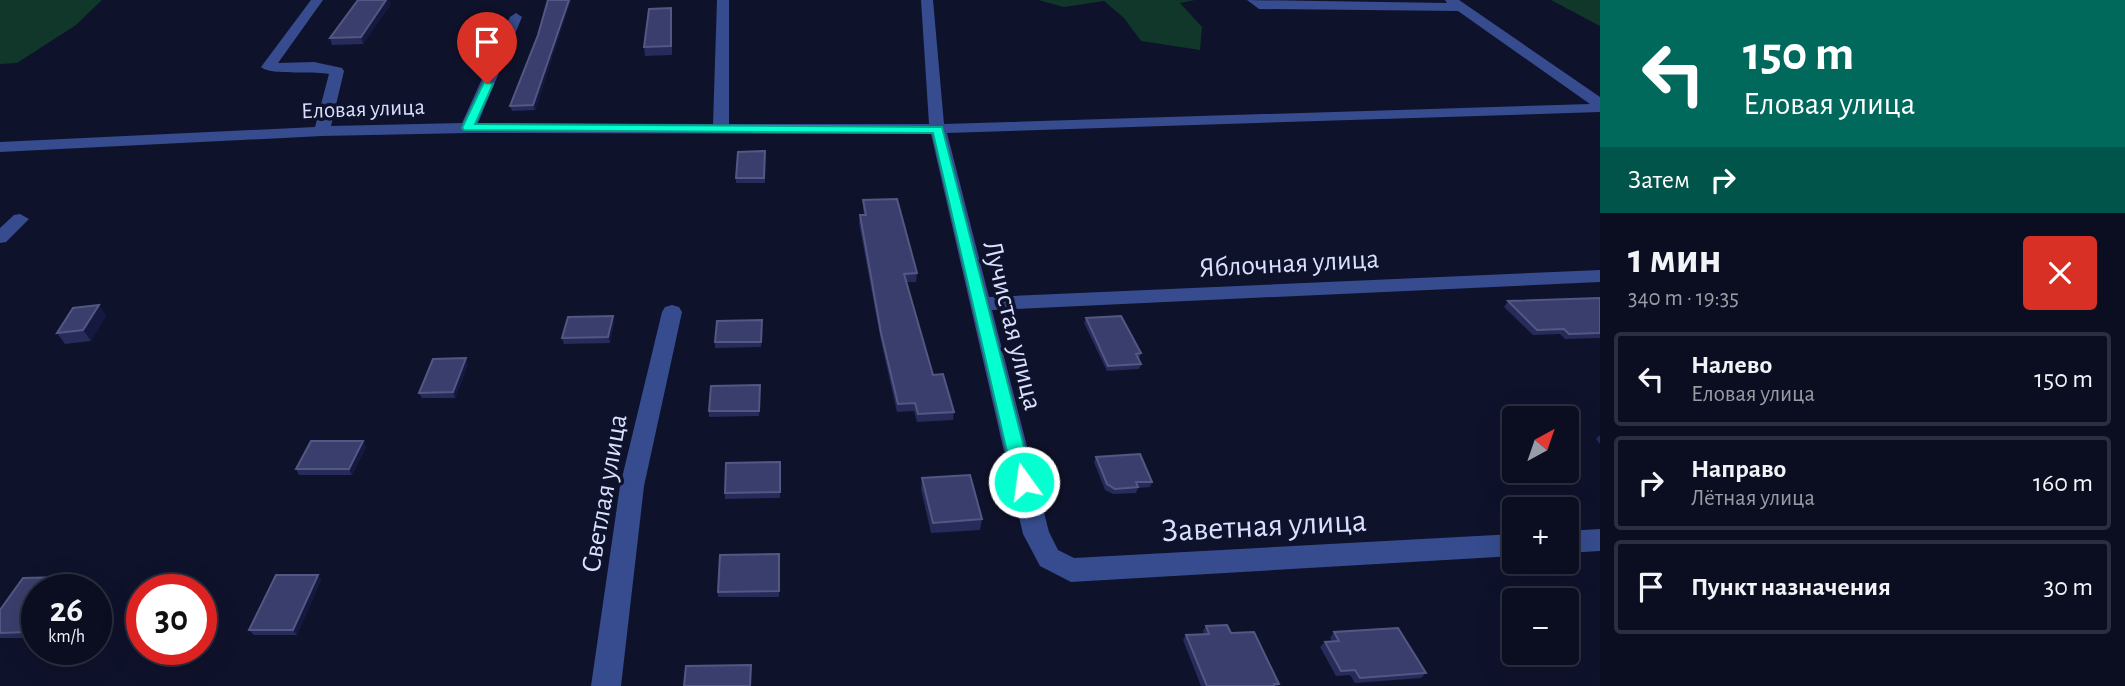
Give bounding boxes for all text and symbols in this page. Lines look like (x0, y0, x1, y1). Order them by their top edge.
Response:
pin (457, 12.0, 517, 84)
icon: arrive (468, 23, 506, 61)
icon: left (1628, 28, 1719, 119)
text: 150 m (1743, 30, 1854, 79)
text: Еловая улица (1743, 88, 1915, 120)
street label: Еловая улица (301, 96, 425, 123)
icon: right (1704, 161, 1742, 199)
text: Затем (1628, 167, 1690, 193)
button: close (2023, 236, 2097, 310)
street label: Лучистая улица (977, 238, 1047, 413)
text: 1 мин (1628, 238, 1722, 280)
street label: Яблочная улица (1198, 245, 1380, 283)
text: 340 m · 19:35 (1628, 287, 1739, 310)
text: Налево (1691, 352, 1772, 378)
icon: left (1632, 360, 1670, 398)
text: 150 m (2034, 366, 2093, 392)
text: Еловая улица (1691, 383, 1815, 406)
north arrow (1502, 406, 1578, 483)
map controls (1502, 406, 1579, 665)
street label: Светлая улица (577, 412, 633, 575)
position arrow (987, 445, 1061, 519)
text: Направо (1691, 456, 1786, 482)
icon: right (1632, 464, 1670, 502)
text: 160 m (2033, 470, 2093, 496)
text: Лётная улица (1691, 487, 1815, 510)
button: + (1502, 497, 1579, 574)
street label: Заветная улица (1161, 505, 1368, 548)
icon: arrive (1632, 568, 1670, 606)
speed limit sign: 30 (126, 574, 217, 665)
text: Пункт назначения (1691, 574, 1891, 600)
text: 30 m (2043, 574, 2093, 600)
button: − (1502, 588, 1579, 665)
text: 26 (50, 593, 83, 628)
text: km/h (48, 628, 85, 646)

